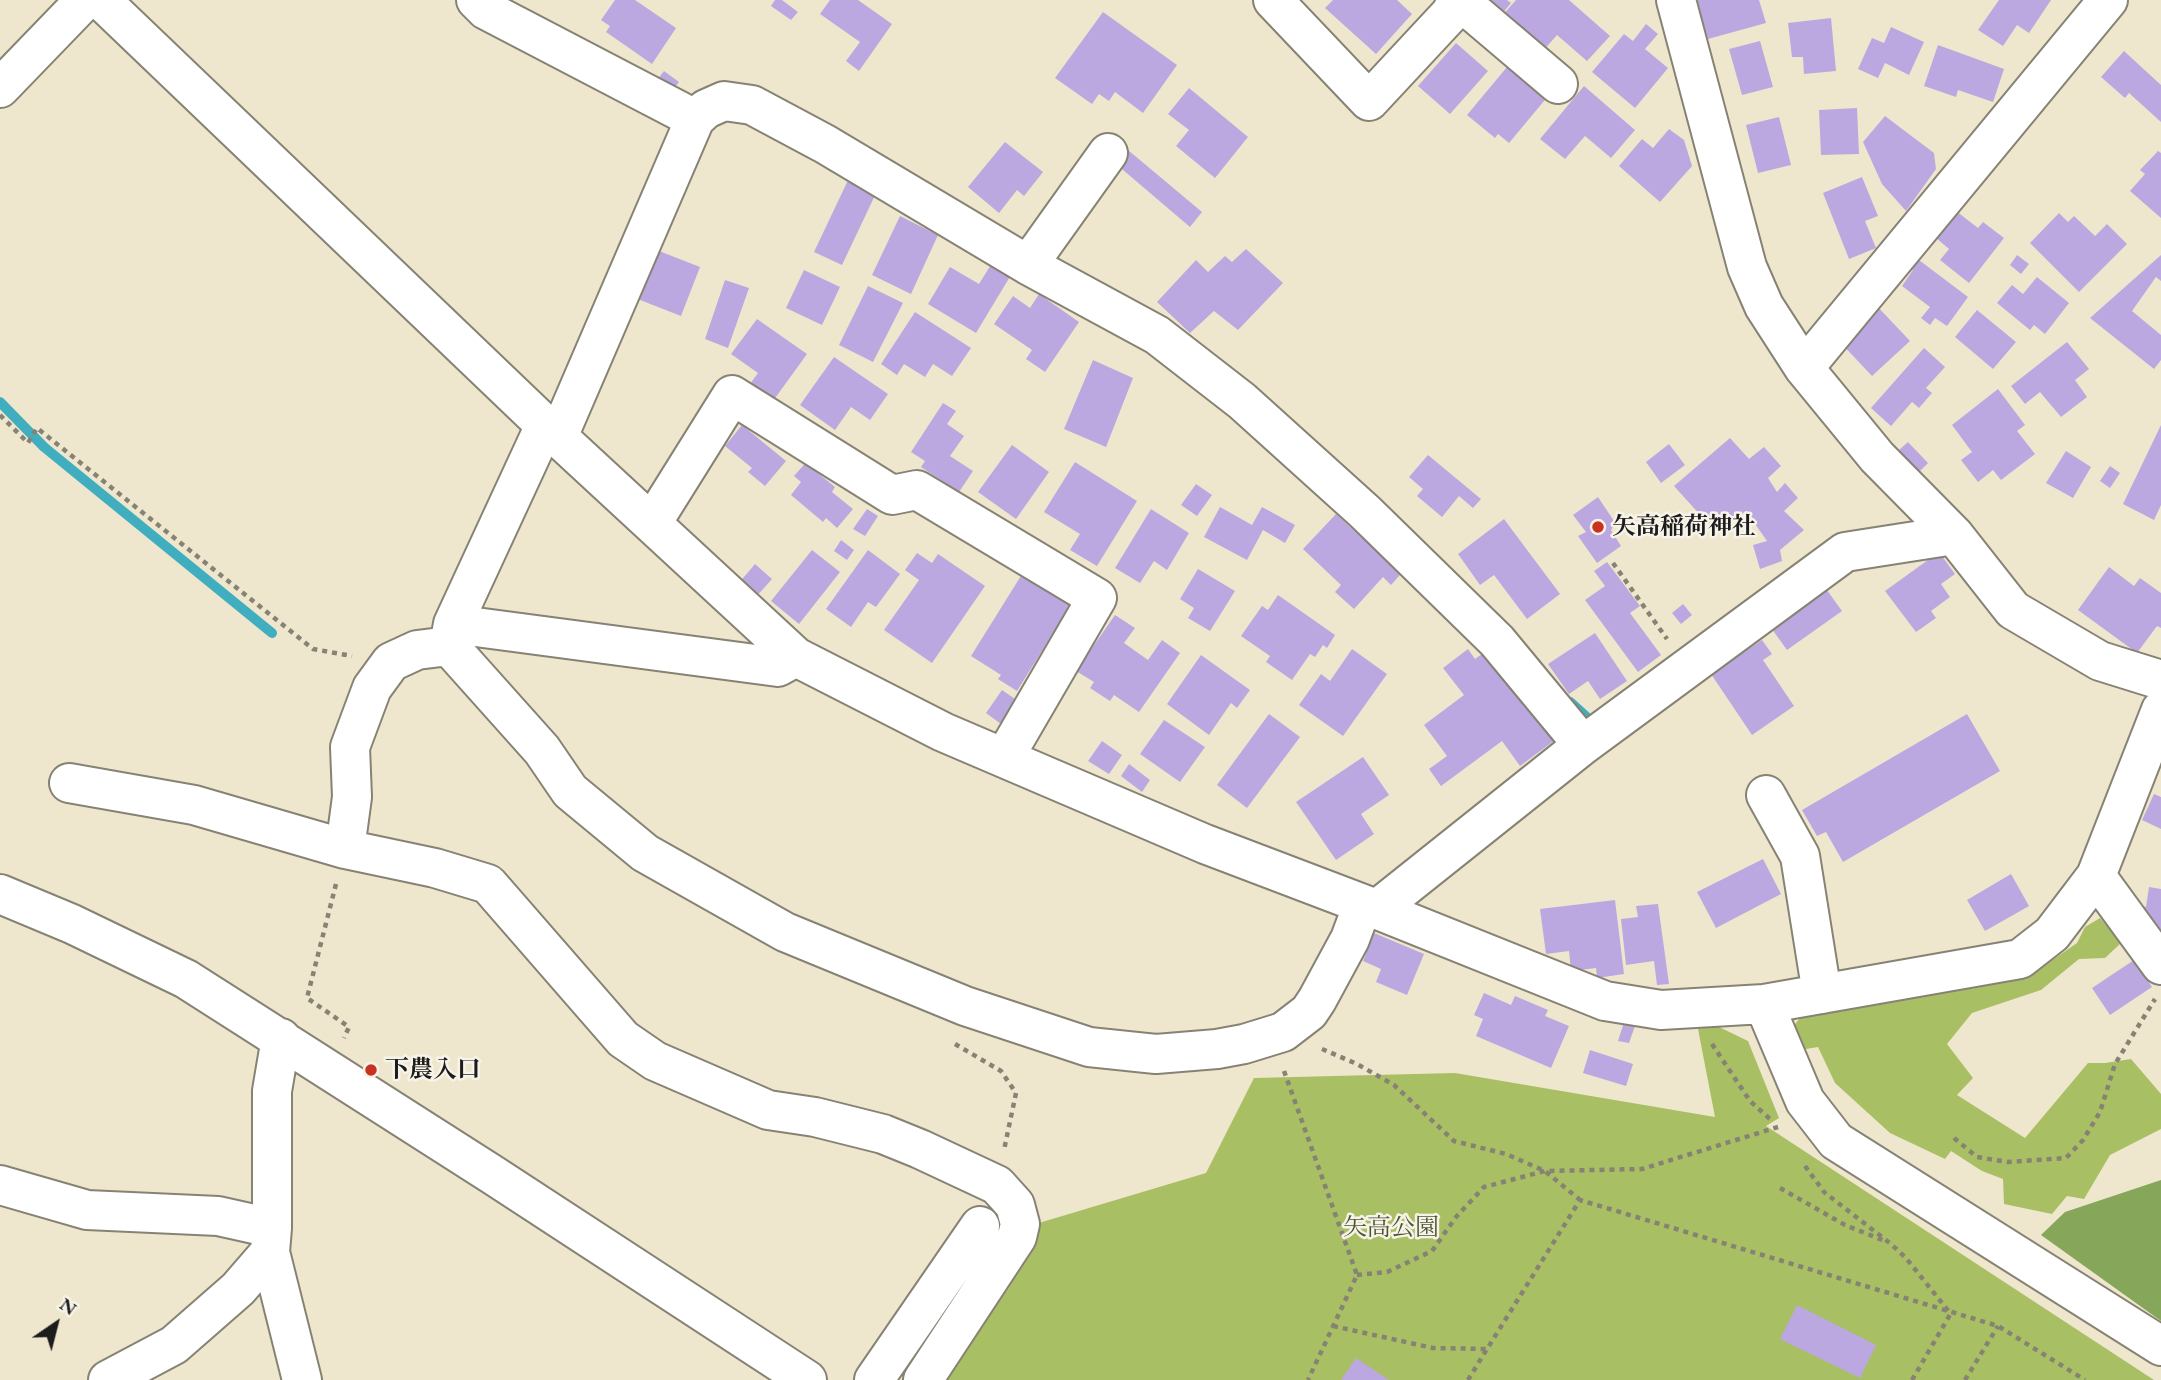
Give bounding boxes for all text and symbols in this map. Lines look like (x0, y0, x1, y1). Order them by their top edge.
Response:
place label: 矢高稲荷神社 (1612, 513, 1756, 541)
marker: 矢高稲荷神社 (1590, 519, 1606, 535)
place label: 下農入口 (385, 1056, 481, 1084)
marker: 下農入口 (363, 1062, 379, 1078)
park label: 矢高公園 (1343, 1214, 1439, 1242)
north arrow (21, 1289, 91, 1359)
text: N (55, 1292, 82, 1321)

